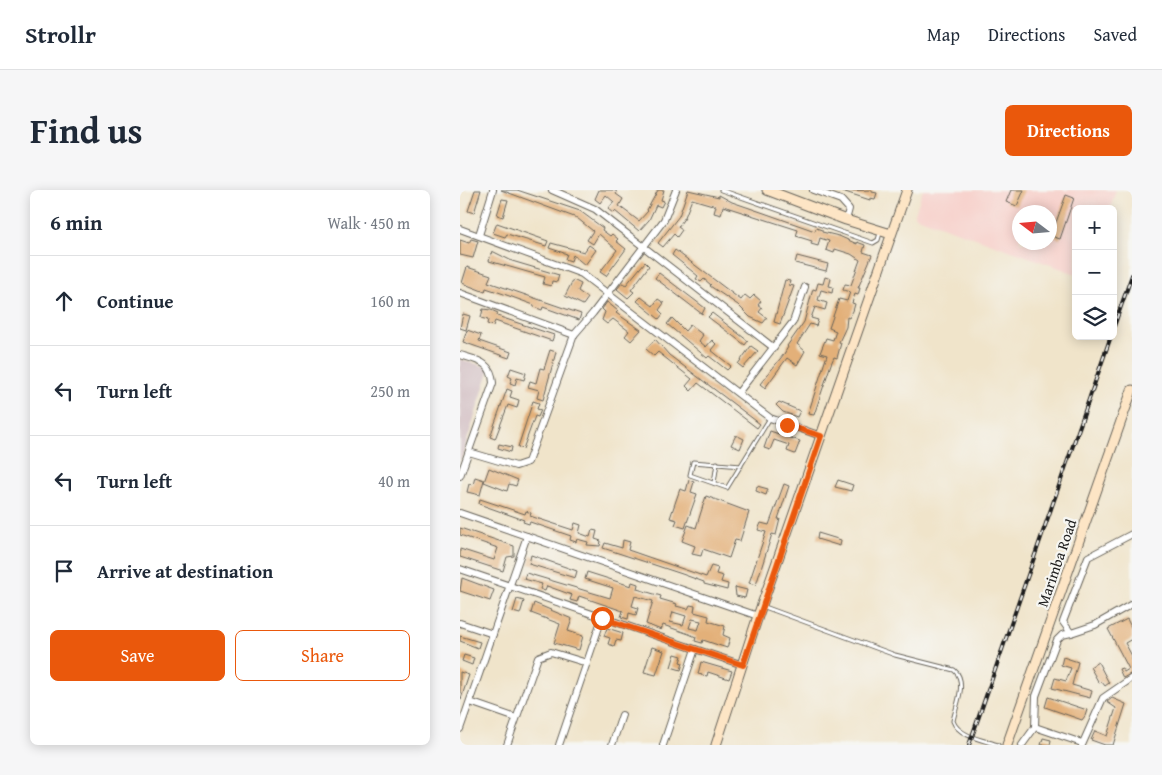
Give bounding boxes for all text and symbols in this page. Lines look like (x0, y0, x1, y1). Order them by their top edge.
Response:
text: Strollr (25, 17, 96, 52)
text: Map (927, 21, 960, 48)
text: Directions (988, 21, 1065, 48)
text: Saved (1093, 21, 1137, 48)
text: Find us (30, 105, 143, 156)
button: Directions (1005, 105, 1132, 156)
north arrow (1012, 205, 1057, 250)
map controls (1072, 205, 1117, 340)
button: + (1072, 205, 1117, 250)
text: 6 min (50, 207, 102, 238)
text: Walk · 450 m (327, 211, 410, 235)
button: − (1072, 250, 1117, 295)
icon: ahead (50, 287, 78, 315)
text: Continue (97, 287, 174, 315)
text: 160 m (370, 289, 410, 313)
button: layers (1072, 295, 1117, 340)
icon: left (50, 377, 78, 405)
text: Turn left (97, 377, 172, 405)
text: 250 m (370, 379, 410, 403)
route end (776, 414, 799, 437)
icon: left (50, 467, 78, 495)
text: Turn left (97, 467, 172, 495)
text: 40 m (378, 469, 410, 493)
street label: Marimba Road (1032, 516, 1081, 610)
icon: arrive (50, 557, 78, 585)
text: Arrive at destination (97, 557, 273, 585)
route start (591, 607, 614, 630)
button: Save (50, 630, 225, 681)
button: Share (235, 630, 410, 681)

